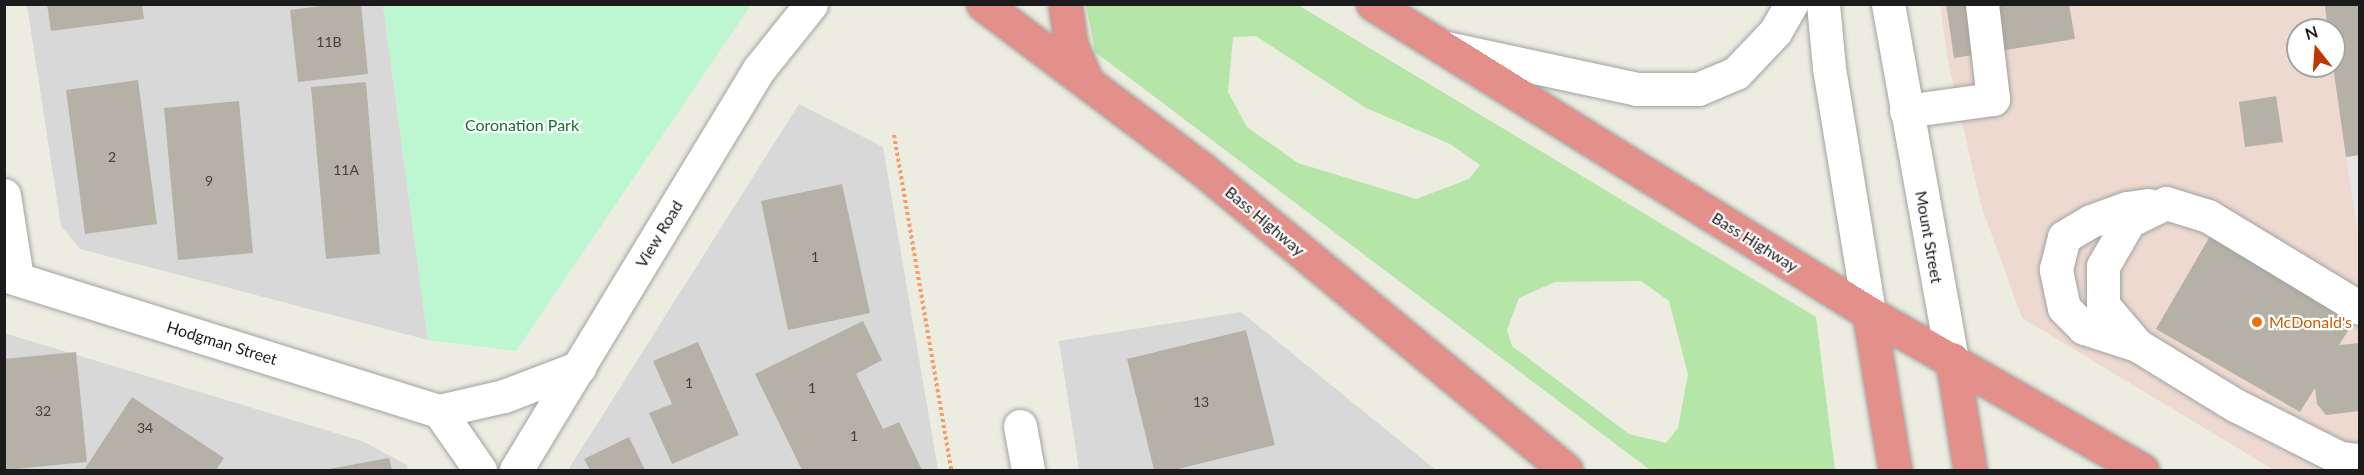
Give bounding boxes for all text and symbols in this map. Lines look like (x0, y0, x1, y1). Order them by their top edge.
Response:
north arrow (2286, 18, 2346, 78)
text: N (2302, 21, 2320, 43)
house number: 11B (316, 34, 342, 50)
park label: Coronation Park (465, 115, 579, 135)
house number: 2 (108, 149, 116, 165)
house number: 11A (333, 162, 359, 178)
house number: 9 (205, 173, 213, 189)
street label: Bass Highway (1221, 182, 1309, 260)
street label: Mount Street (1911, 189, 1947, 285)
street label: View Road (631, 197, 687, 271)
street label: Bass Highway (1708, 208, 1802, 276)
house number: 1 (811, 249, 819, 265)
place label: McDonald's (2269, 312, 2352, 332)
marker: McDonald's (2250, 315, 2264, 329)
street label: Hodgman Street (164, 317, 280, 369)
house number: 1 (685, 375, 693, 391)
house number: 1 (808, 380, 816, 396)
house number: 13 (1193, 394, 1209, 410)
house number: 32 (35, 403, 51, 419)
house number: 34 (137, 420, 153, 436)
house number: 1 (850, 428, 858, 444)

